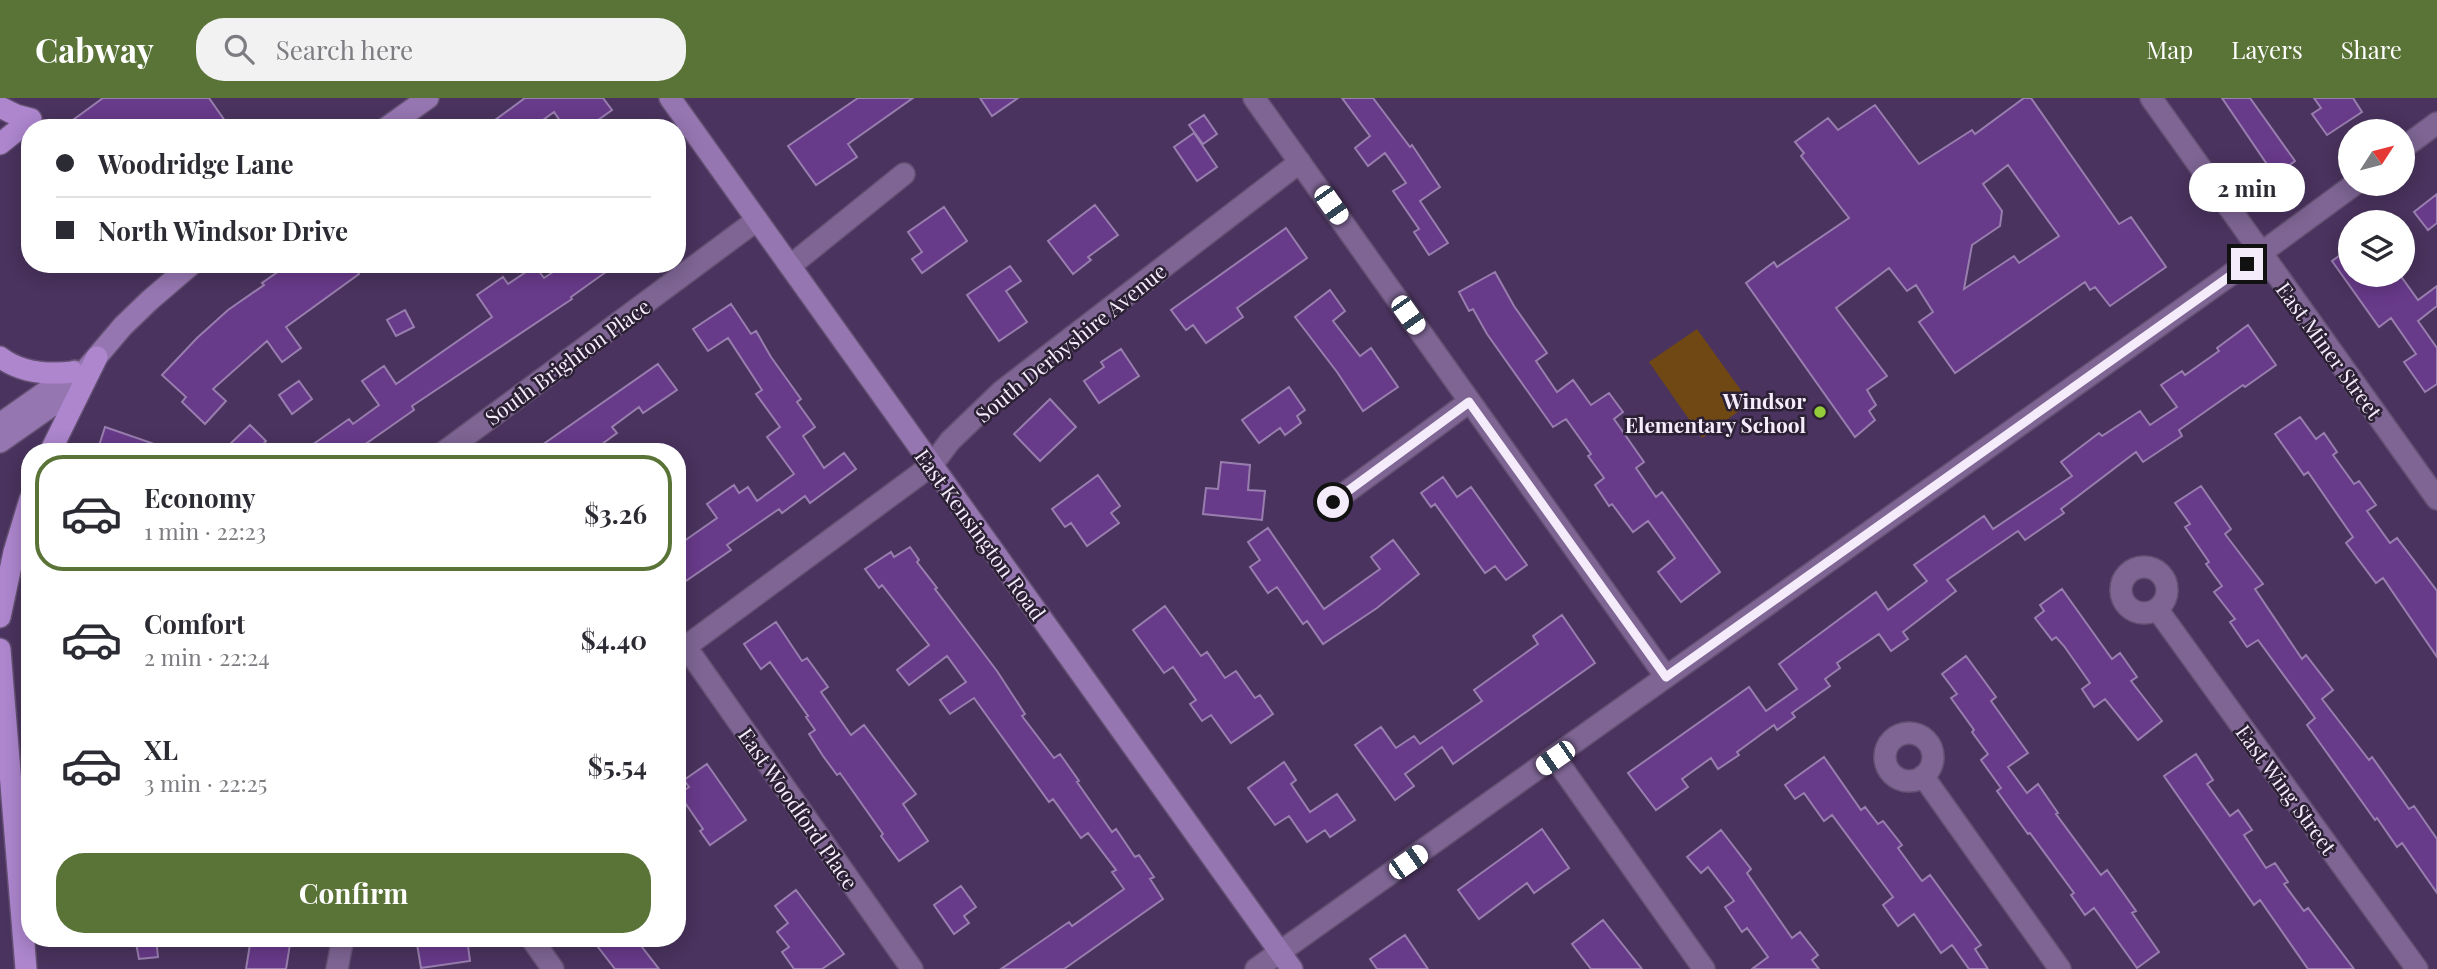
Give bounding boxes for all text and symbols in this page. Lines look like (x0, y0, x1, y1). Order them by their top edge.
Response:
search box (196, 18, 686, 81)
text: Cabway (35, 27, 154, 71)
icon: search (220, 30, 258, 68)
text: Search here (276, 32, 413, 67)
text: Map (2147, 33, 2193, 65)
text: Layers (2231, 33, 2303, 65)
text: Share (2341, 33, 2402, 65)
north arrow (2338, 119, 2415, 196)
map controls (2338, 119, 2415, 287)
text: Woodridge Lane (98, 146, 294, 181)
callout: 2 min (2189, 162, 2305, 212)
text: 2 min (2217, 172, 2277, 203)
car (1311, 182, 1352, 228)
button: layers (2338, 210, 2415, 287)
text: North Windsor Drive (98, 213, 348, 248)
route end (2231, 248, 2263, 280)
street label: South Derbyshire Avenue (969, 256, 1171, 428)
street label: East Miner Street (2271, 276, 2390, 425)
street label: South Brighton Place (479, 291, 655, 431)
car (1388, 292, 1429, 338)
place label: Windsor Elementary School (1625, 386, 1806, 438)
marker: Windsor Elementary School (1812, 404, 1828, 420)
street label: East Kensington Road (909, 443, 1053, 625)
text: Economy (144, 480, 255, 515)
icon: car (60, 482, 123, 545)
route start (1317, 486, 1349, 518)
text: $3.26 (584, 496, 647, 531)
text: 1 min · 22:23 (144, 515, 266, 546)
text: Comfort (144, 606, 245, 641)
icon: car (60, 608, 123, 671)
text: $4.40 (581, 622, 647, 657)
text: 2 min · 22:24 (144, 641, 270, 672)
street label: East Wing Street (2230, 719, 2344, 860)
street label: East Woodford Place (733, 722, 865, 894)
text: XL (144, 732, 178, 767)
icon: car (60, 734, 123, 797)
car (1532, 737, 1579, 779)
text: $5.54 (588, 748, 647, 783)
text: 3 min · 22:25 (144, 767, 267, 798)
car (1385, 841, 1432, 883)
button: Confirm (56, 853, 651, 933)

